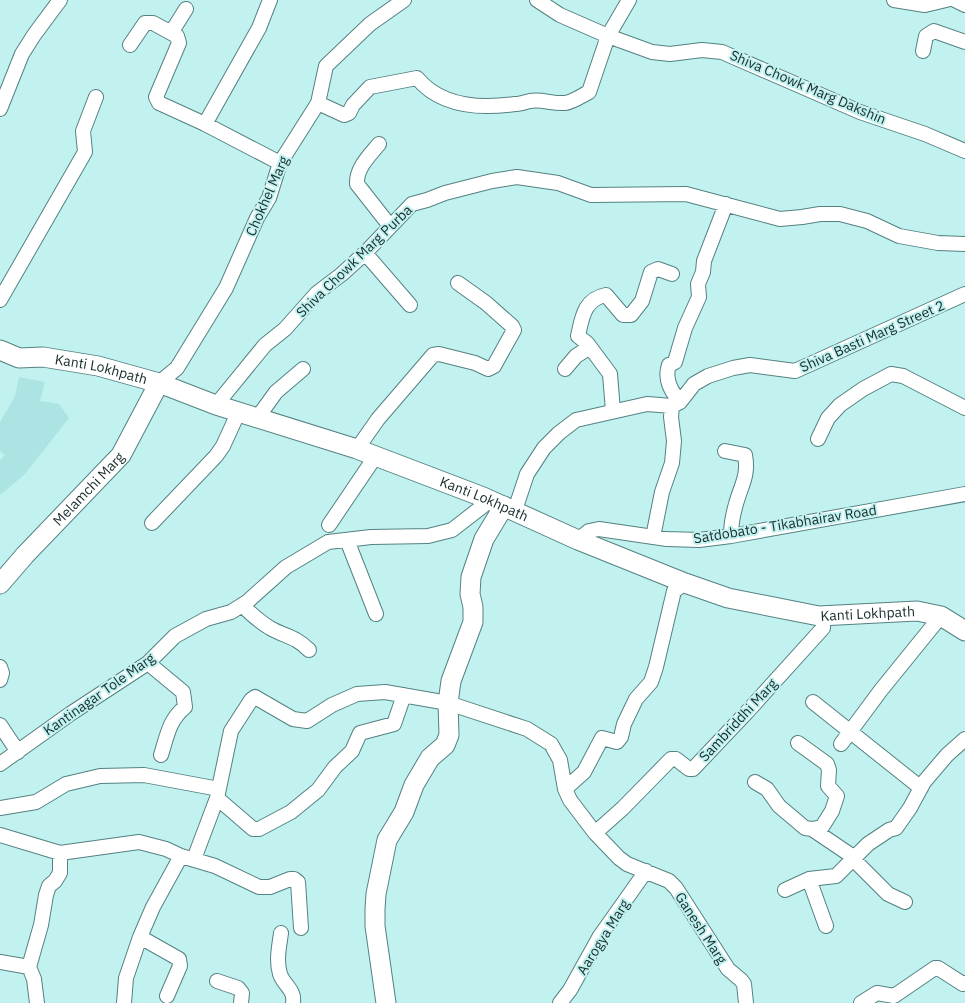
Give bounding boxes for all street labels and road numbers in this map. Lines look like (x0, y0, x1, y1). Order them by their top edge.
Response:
street label: Shiva Chowk Marg Dakshin (727, 46, 889, 128)
street label: Chokhel Marg (241, 153, 293, 239)
street label: Shiva Chowk Marg Purba (292, 201, 416, 321)
street label: Shiva Basti Marg Street 2 (797, 296, 947, 376)
street label: Kanti Lokhpath (54, 350, 149, 388)
street label: Melamchi Marg (49, 448, 128, 530)
street label: Kanti Lokhpath (437, 472, 531, 525)
street label: Satdobato - Tikabhairav Road (692, 501, 878, 547)
street label: Kanti Lokhpath (820, 602, 915, 625)
street label: Kantinagar Tole Marg (40, 648, 159, 739)
street label: Sambriddhi Marg (695, 674, 781, 765)
street label: Ganesh Marg (671, 889, 731, 968)
street label: Aarogya Marg (573, 895, 634, 978)

